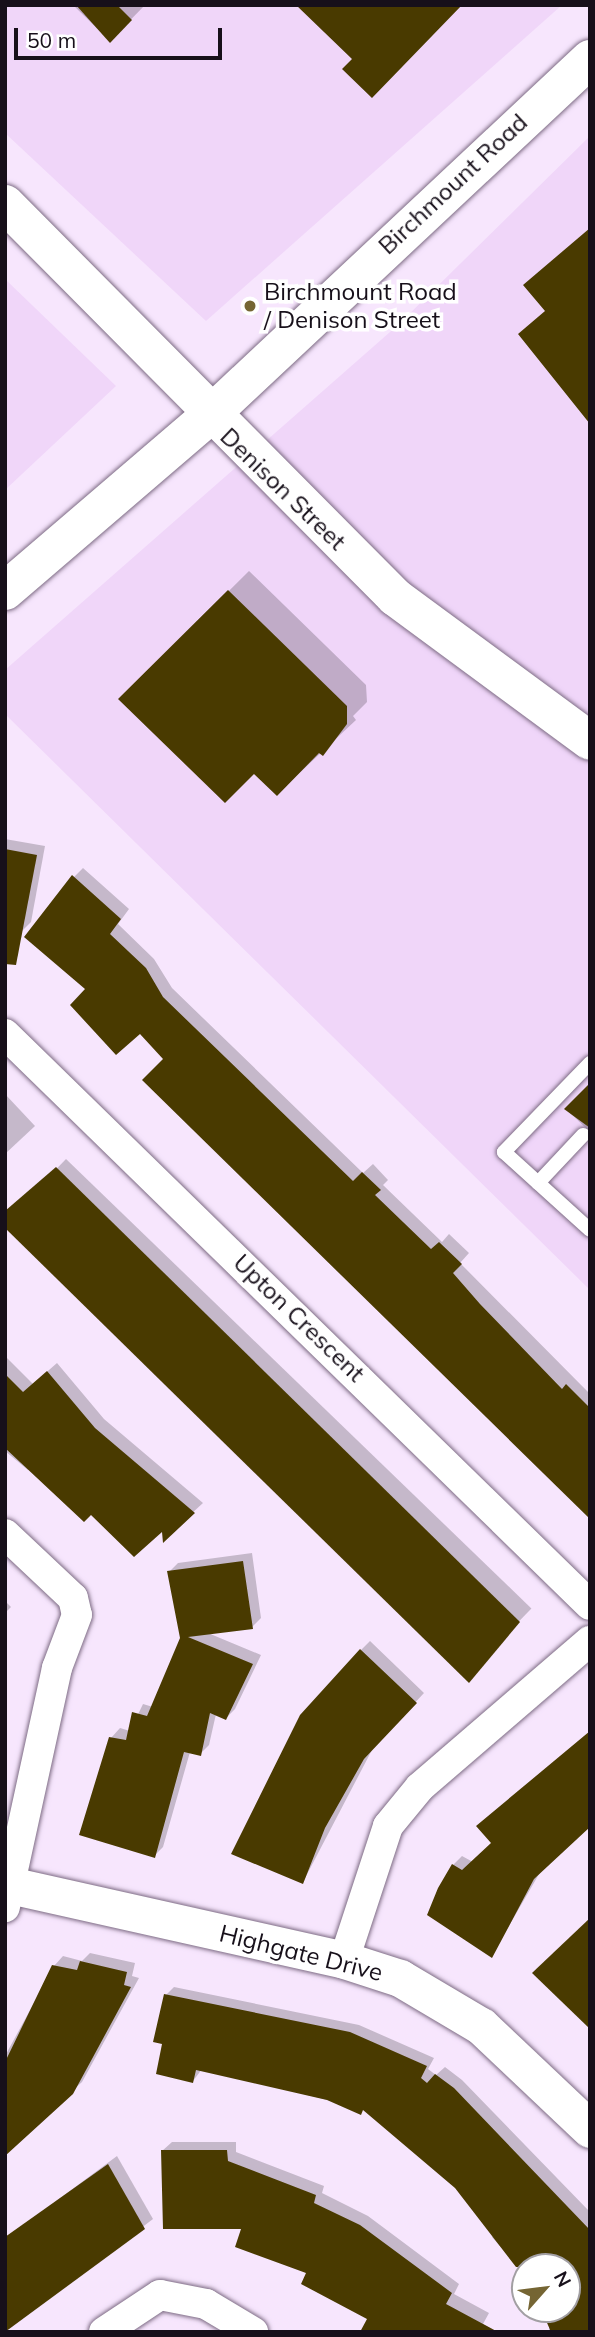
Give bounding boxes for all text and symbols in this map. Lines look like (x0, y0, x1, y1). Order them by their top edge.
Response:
scale bar (18, 14, 226, 58)
text: 50 m (27, 27, 76, 53)
street label: Birchmount Road (373, 108, 533, 260)
place label: Birchmount Road / Denison Street (264, 278, 457, 334)
marker: Birchmount Road / Denison Street (242, 298, 258, 314)
street label: Denison Street (214, 422, 352, 556)
street label: Upton Crescent (227, 1248, 371, 1388)
street label: Highgate Drive (216, 1919, 386, 1987)
north arrow (511, 2253, 581, 2323)
text: N (549, 2267, 577, 2291)

